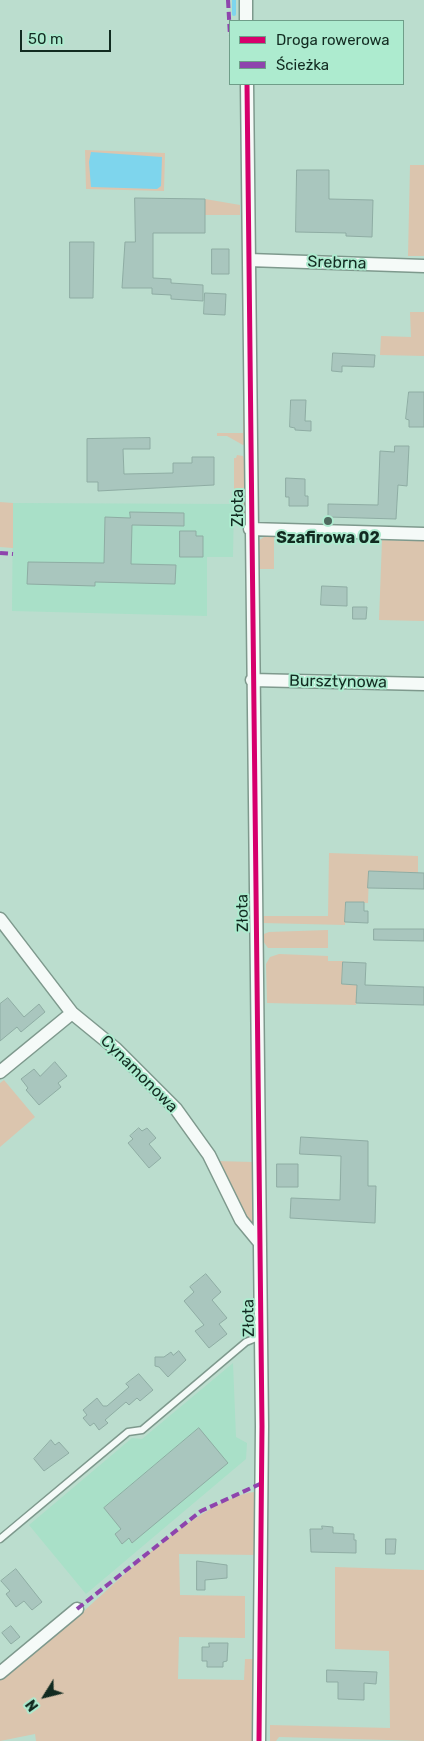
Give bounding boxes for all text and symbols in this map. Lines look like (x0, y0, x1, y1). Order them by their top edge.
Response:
scale bar (22, 20, 114, 52)
legend (229, 20, 404, 85)
text: 50 m (28, 30, 63, 48)
text: Droga rowerowa (276, 31, 390, 49)
text: Ścieżka (276, 56, 329, 74)
street label: Srebrna (307, 252, 367, 274)
street label: Złota (228, 489, 248, 527)
marker: Szafirowa 02 (322, 515, 334, 527)
place label: Szafirowa 02 (276, 528, 380, 548)
street label: Bursztynowa (289, 672, 387, 692)
street label: Złota (233, 894, 253, 932)
street label: Cynamonowa (96, 1031, 182, 1117)
street label: Złota (239, 1299, 259, 1337)
north arrow (20, 1671, 70, 1721)
text: N (23, 1696, 42, 1714)

